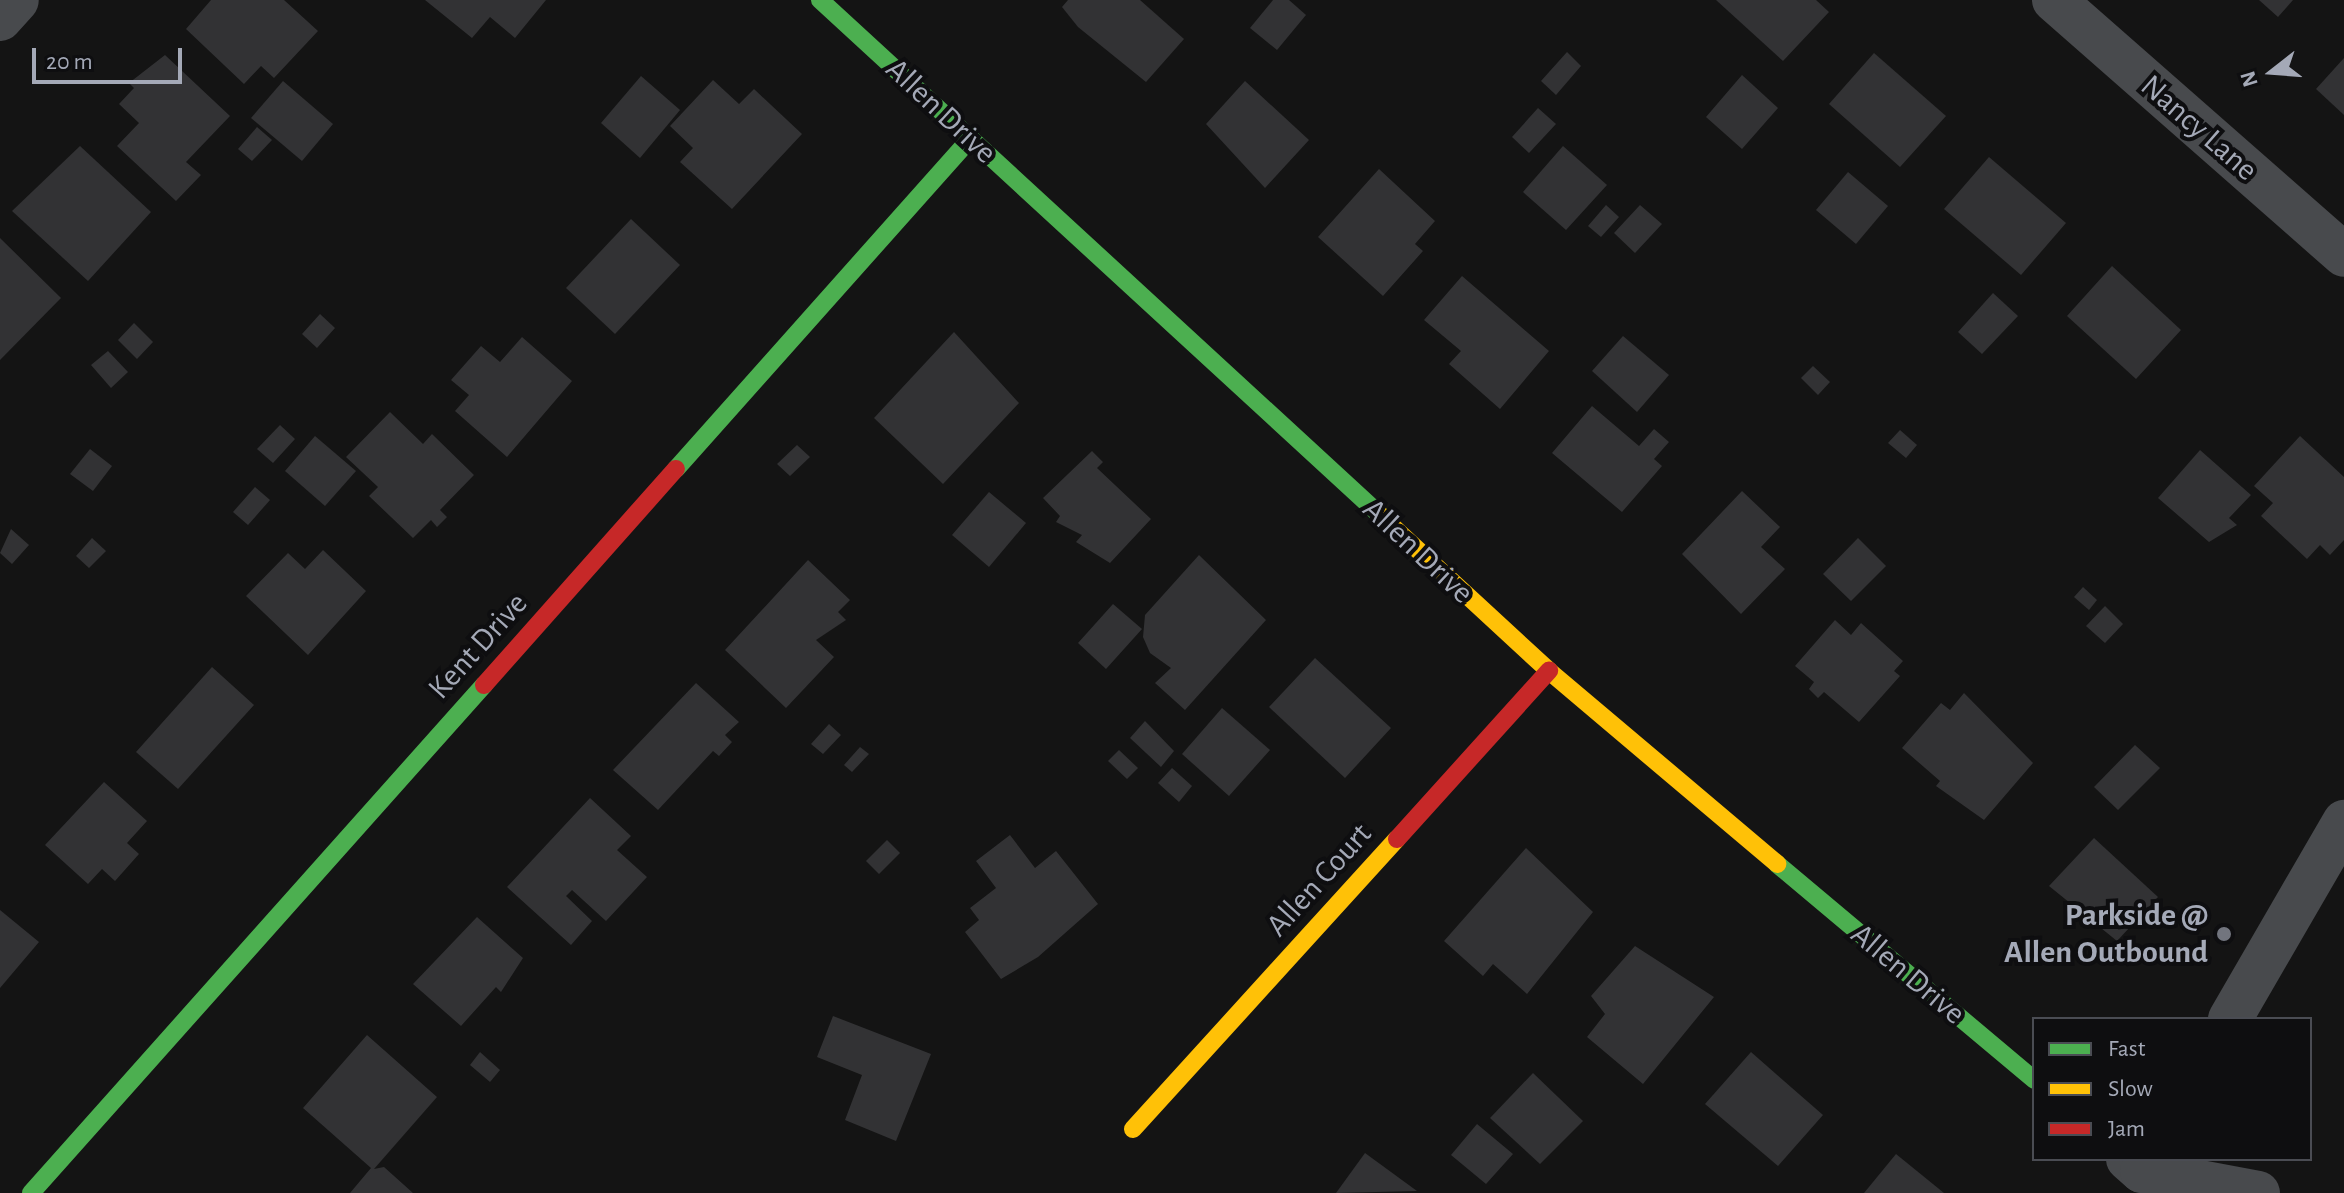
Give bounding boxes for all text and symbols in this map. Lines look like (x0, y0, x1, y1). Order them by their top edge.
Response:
scale bar (36, 32, 186, 82)
north arrow (2232, 32, 2312, 112)
text: 20 m (46, 50, 93, 74)
street label: Allen Drive (878, 50, 1004, 172)
street label: Nancy Lane (2133, 67, 2265, 189)
street label: Allen Drive (1355, 490, 1481, 612)
street label: Kent Drive (420, 585, 536, 707)
street label: Allen Court (1258, 815, 1380, 945)
place label: Parkside @ Allen Outbound (2004, 897, 2208, 972)
street label: Allen Drive (1843, 915, 1973, 1033)
marker: Parkside @ Allen Outbound (2215, 925, 2233, 943)
legend (2032, 1017, 2312, 1161)
text: Fast (2108, 1037, 2145, 1061)
text: Slow (2108, 1077, 2153, 1101)
text: Jam (2108, 1117, 2145, 1141)

